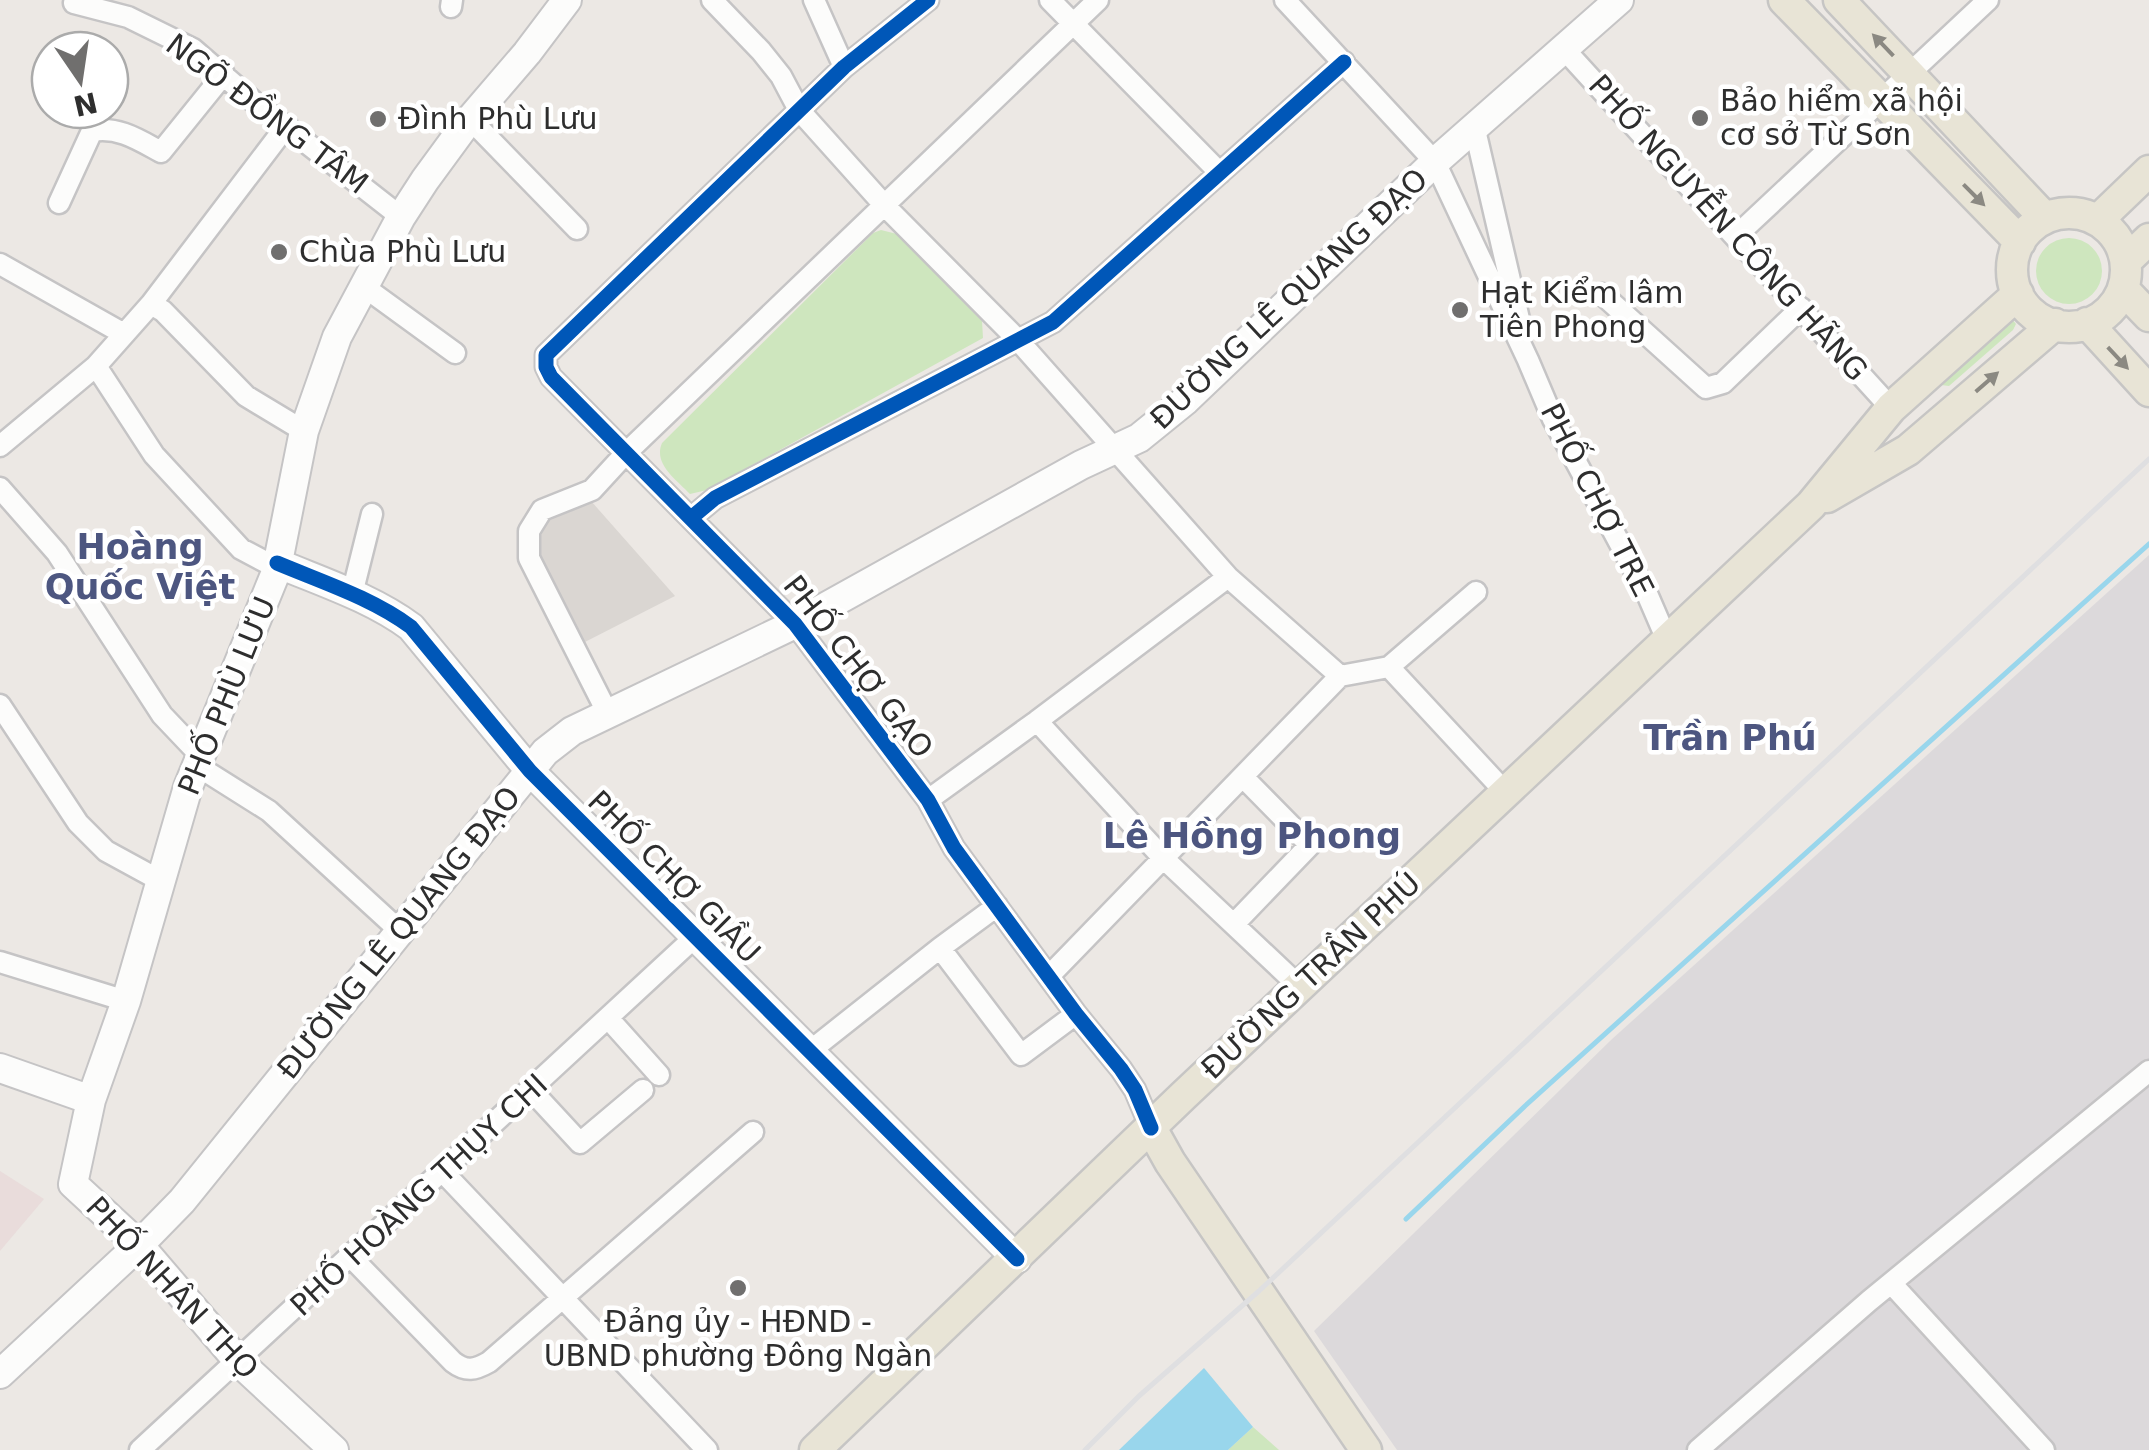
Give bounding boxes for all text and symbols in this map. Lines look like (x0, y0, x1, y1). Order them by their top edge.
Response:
street label: NGÕ ĐỒNG TÂM (160, 23, 377, 201)
north arrow (30, 30, 130, 130)
one-way arrow (1872, 34, 1895, 58)
street label: PHỐ NGUYỄN CÔNG HÃNG (1582, 65, 1878, 388)
place label: Bảo hiểm xã hội cơ sở Từ Sơn (1720, 83, 1963, 152)
text: N (70, 85, 101, 123)
place label: Đình Phù Lưu (398, 101, 598, 136)
marker: Bảo hiểm xã hội cơ sở Từ Sơn (1689, 107, 1711, 129)
marker: Đình Phù Lưu (367, 108, 389, 130)
street label: ĐƯỜNG LÊ QUANG ĐẠO (1142, 160, 1434, 436)
one-way arrow (1961, 183, 1985, 207)
place label: Chùa Phù Lưu (299, 234, 506, 269)
marker: Chùa Phù Lưu (268, 241, 290, 263)
place label: Hạt Kiểm lâm Tiên Phong (1479, 275, 1683, 344)
marker: Hạt Kiểm lâm Tiên Phong (1449, 299, 1471, 321)
one-way arrow (2106, 345, 2129, 369)
one-way arrow (1975, 372, 2000, 393)
street label: PHỐ CHỢ TRE (1534, 395, 1665, 602)
district label: Hoàng Quốc Việt (45, 527, 235, 607)
street label: PHỐ CHỢ GẠO (776, 566, 944, 765)
street label: PHỐ PHÙ LƯU (167, 590, 282, 800)
district label: Trần Phú (1643, 718, 1817, 758)
street label: ĐƯỜNG LÊ QUANG ĐẠO (269, 779, 527, 1086)
street label: PHỐ CHỢ GIẦU (581, 781, 770, 970)
district label: Lê Hồng Phong (1103, 816, 1401, 856)
street label: ĐƯỜNG TRẦN PHÚ (1192, 863, 1427, 1086)
street label: PHỐ HOÀNG THỤY CHI (280, 1064, 554, 1323)
street label: PHỐ NHÂN THỌ (79, 1187, 268, 1386)
marker: Đảng ủy - HĐND - UBND phường Đông Ngàn (727, 1277, 749, 1299)
place label: Đảng ủy - HĐND - UBND phường Đông Ngàn (544, 1304, 932, 1373)

